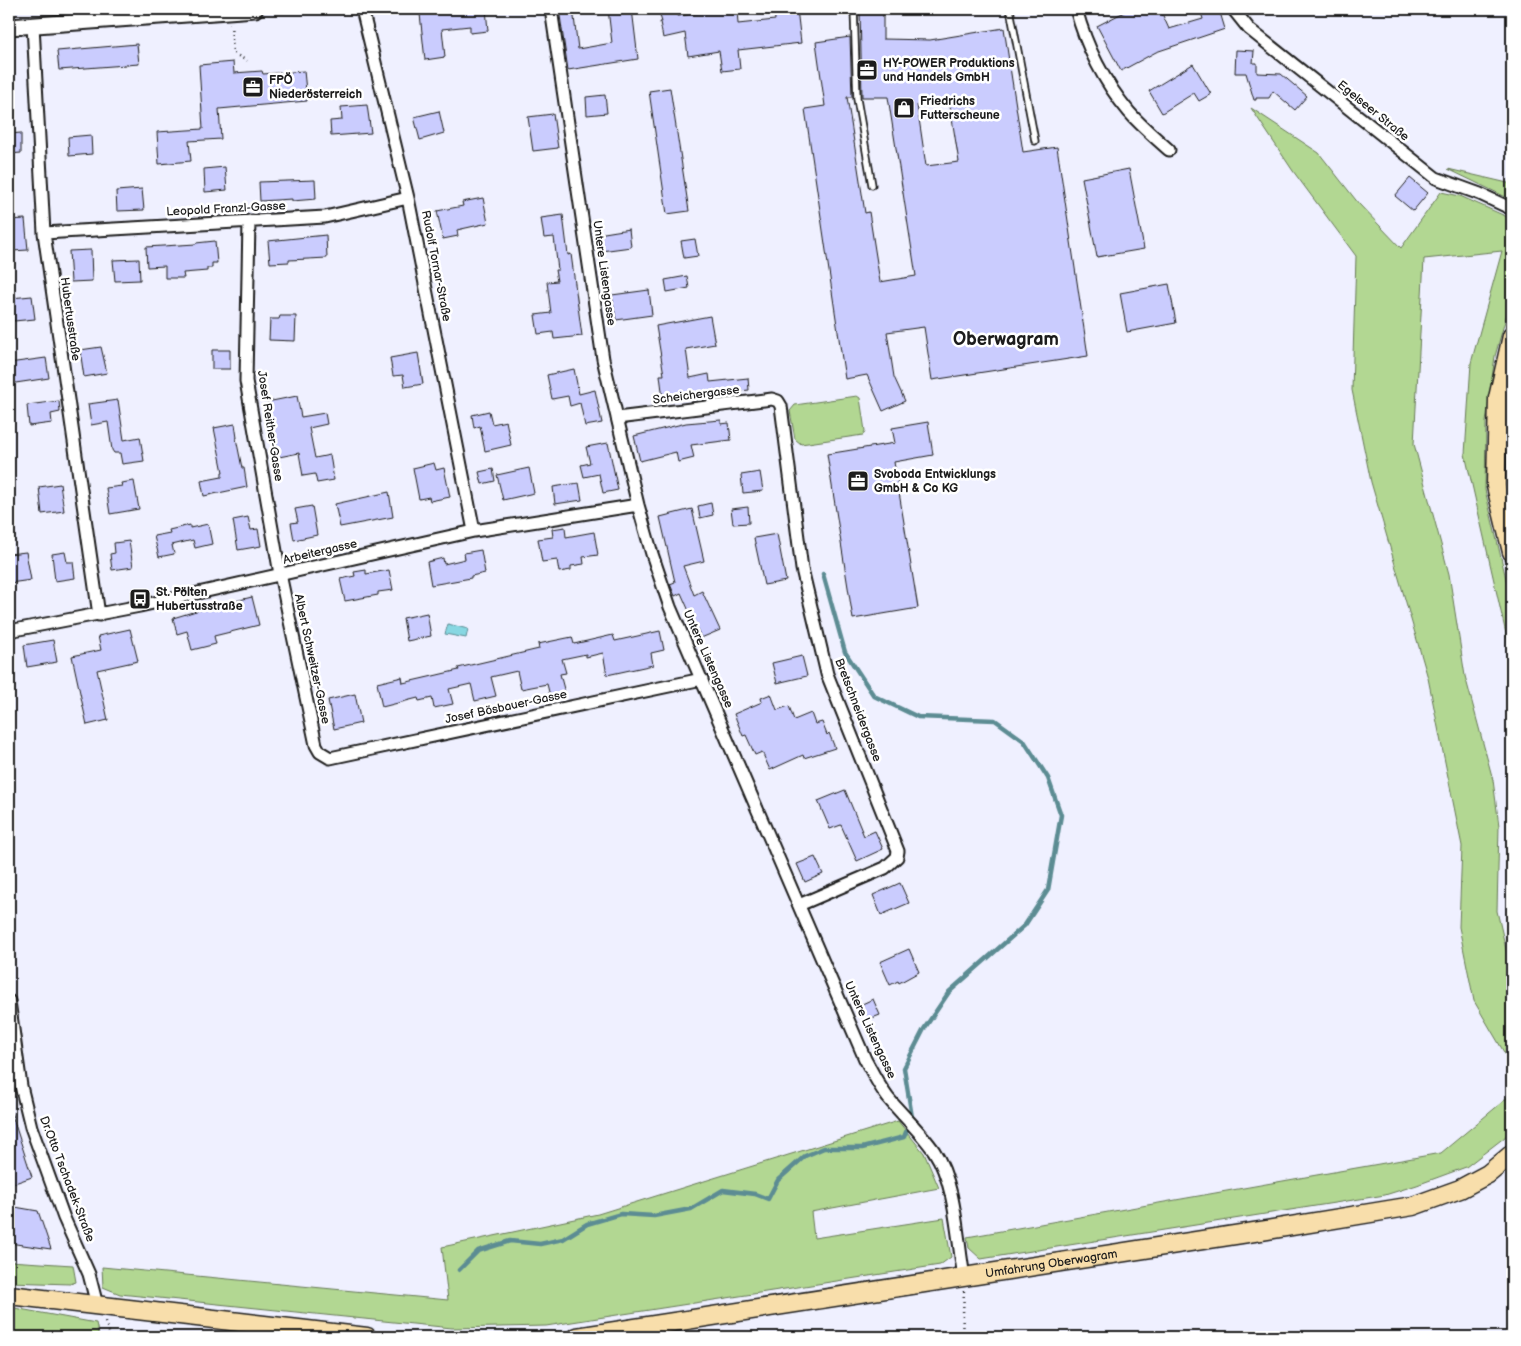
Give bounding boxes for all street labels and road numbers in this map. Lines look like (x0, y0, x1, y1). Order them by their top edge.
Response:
street label: Egelseer Straße (1334, 78, 1412, 144)
street label: Leopold Franzl-Gasse (166, 198, 286, 220)
street label: Rudolf Tornar-Straße (418, 209, 454, 323)
street label: Untere Listengasse (589, 219, 619, 327)
street label: Hubertusstraße (57, 276, 83, 362)
street label: Josef Reither-Gasse (254, 370, 286, 482)
street label: Scheichergasse (652, 382, 740, 408)
street label: Arbeitergasse (281, 536, 359, 568)
street label: Albert Schweitzer-Gasse (291, 593, 333, 725)
street label: Untere Listengasse (680, 608, 736, 710)
street label: Bretschneidergasse (831, 656, 885, 764)
street label: Josef Bösbauer-Gasse (444, 687, 568, 727)
street label: Untere Listengasse (841, 979, 899, 1081)
street label: Dr.Otto Tschadek-Straße (36, 1114, 98, 1244)
street label: Umfahrung Oberwagram (984, 1246, 1118, 1281)

